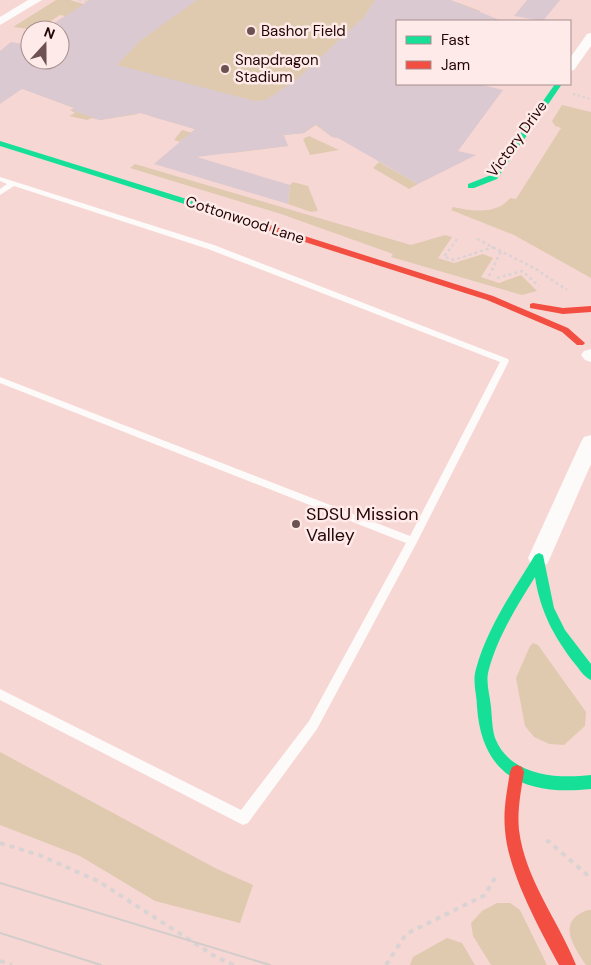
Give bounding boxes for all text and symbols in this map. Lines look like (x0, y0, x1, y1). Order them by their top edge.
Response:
north arrow (20, 20, 70, 70)
legend (396, 20, 571, 85)
place label: Bashor Field (261, 21, 346, 41)
text: N (42, 23, 58, 43)
marker: Bashor Field (245, 25, 257, 37)
text: Fast (441, 30, 470, 50)
place label: Snapdragon Stadium (235, 50, 319, 87)
text: Jam (441, 55, 470, 75)
marker: Snapdragon Stadium (219, 63, 231, 75)
street label: Victory Drive (482, 97, 552, 181)
street label: Cottonwood Lane (183, 191, 307, 249)
place label: SDSU Mission Valley (306, 502, 419, 547)
marker: SDSU Mission Valley (290, 518, 302, 530)

